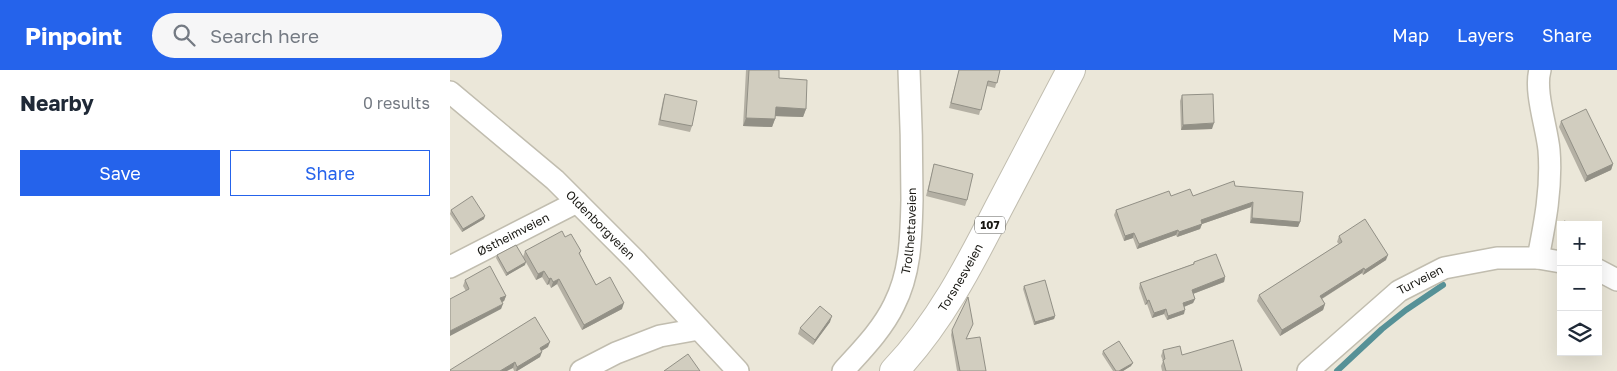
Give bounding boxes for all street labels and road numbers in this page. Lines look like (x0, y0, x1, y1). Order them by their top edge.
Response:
street label: Oldenborgveien (563, 187, 638, 263)
street label: Trollhettaveien (897, 188, 919, 276)
street label: Østheimveien (474, 210, 552, 259)
road number: 107 (975, 216, 1005, 234)
street label: Torsnesveien (935, 241, 986, 314)
street label: Turveien (1394, 262, 1446, 298)

